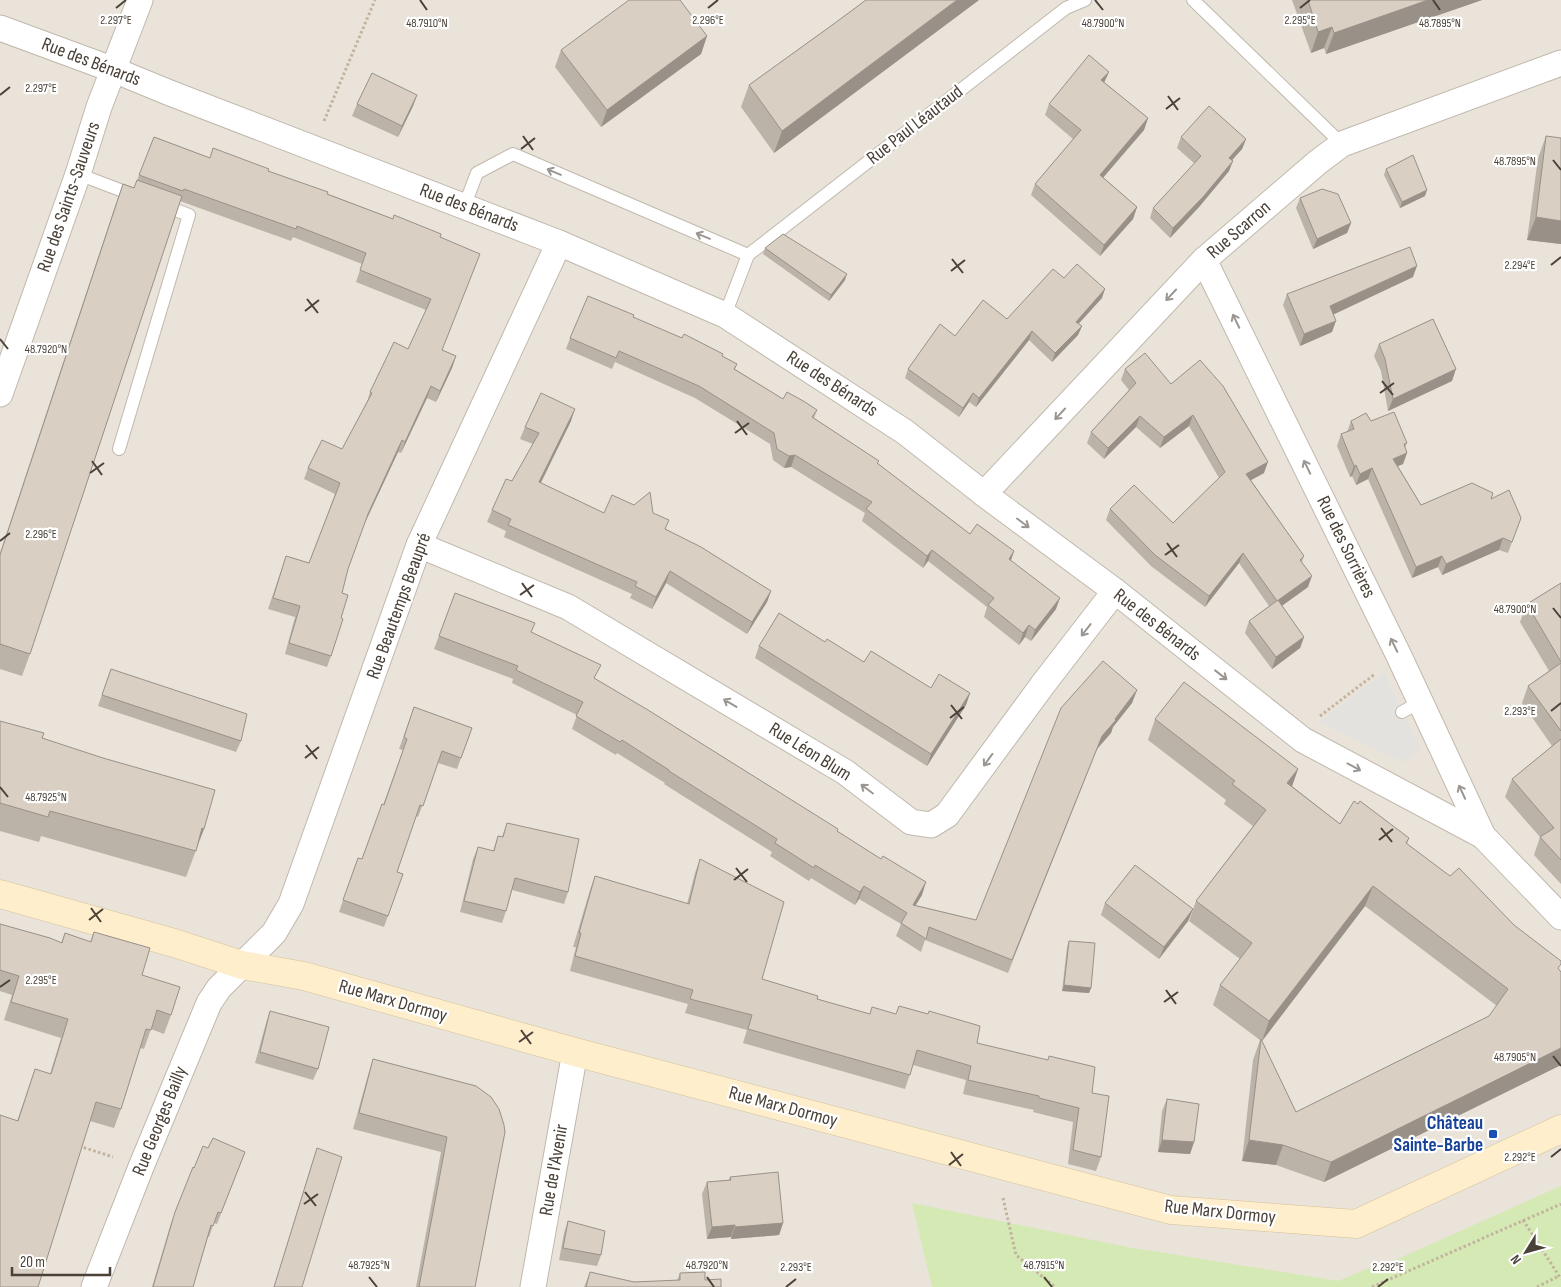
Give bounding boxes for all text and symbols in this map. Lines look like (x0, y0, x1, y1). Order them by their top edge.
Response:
text: 2.297°E (100, 13, 132, 28)
text: 2.296°E (692, 13, 724, 28)
text: 2.295°E (1284, 13, 1316, 28)
text: 48.7910°N (406, 16, 448, 31)
text: 48.7900°N (1082, 16, 1124, 31)
text: 48.7895°N (1419, 16, 1461, 31)
street label: Rue des Bénards (38, 33, 144, 91)
street label: Rue Paul Léautaud (862, 80, 968, 170)
text: 2.297°E (25, 81, 57, 96)
street label: Rue des Saints-Sauveurs (32, 119, 106, 275)
text: 48.7895°N (1494, 154, 1536, 169)
one-way arrow (547, 166, 562, 176)
street label: Rue des Bénards (416, 179, 522, 237)
street label: Rue Scarron (1202, 196, 1276, 264)
one-way arrow (696, 230, 711, 240)
text: 2.294°E (1505, 258, 1536, 273)
one-way arrow (1165, 289, 1177, 302)
one-way arrow (1231, 314, 1241, 329)
text: 48.7920°N (25, 342, 67, 357)
street label: Rue des Bénards (782, 346, 882, 422)
one-way arrow (1054, 407, 1066, 420)
one-way arrow (1302, 460, 1312, 475)
street label: Rue des Sorrières (1311, 492, 1381, 602)
one-way arrow (1016, 518, 1030, 528)
text: 2.296°E (25, 527, 57, 542)
street label: Rue Beautemps Beaupré (362, 530, 436, 682)
street label: Rue des Bénards (1109, 584, 1205, 666)
text: 48.7900°N (1494, 602, 1536, 617)
one-way arrow (1080, 623, 1091, 636)
one-way arrow (1388, 638, 1398, 653)
one-way arrow (1214, 670, 1227, 681)
one-way arrow (723, 698, 737, 708)
text: 2.293°E (1504, 704, 1536, 719)
street label: Rue Léon Blum (764, 718, 856, 786)
one-way arrow (983, 753, 993, 767)
one-way arrow (1346, 763, 1361, 773)
one-way arrow (861, 784, 874, 795)
one-way arrow (1457, 785, 1467, 800)
text: 48.7925°N (25, 790, 67, 805)
text: 2.295°E (25, 973, 57, 988)
street label: Rue Marx Dormoy (336, 975, 450, 1028)
text: 48.7905°N (1494, 1050, 1536, 1065)
street label: Rue Georges Bailly (128, 1062, 193, 1179)
street label: Rue Marx Dormoy (726, 1081, 841, 1133)
place label: Château Sainte-Barbe (1394, 1112, 1483, 1157)
street label: Rue de l'Avenir (535, 1122, 573, 1217)
marker: Château Sainte-Barbe (1487, 1128, 1499, 1140)
text: 2.292°E (1504, 1150, 1536, 1165)
street label: Rue Marx Dormoy (1163, 1195, 1277, 1229)
north arrow (1501, 1227, 1551, 1277)
scale bar (12, 1244, 110, 1276)
text: N (1507, 1251, 1525, 1268)
text: 20 m (20, 1253, 45, 1272)
text: 48.7925°N (348, 1258, 390, 1273)
text: 48.7920°N (686, 1258, 728, 1273)
text: 48.7915°N (1024, 1258, 1064, 1273)
text: 2.293°E (780, 1260, 812, 1275)
text: 2.292°E (1372, 1260, 1404, 1275)

